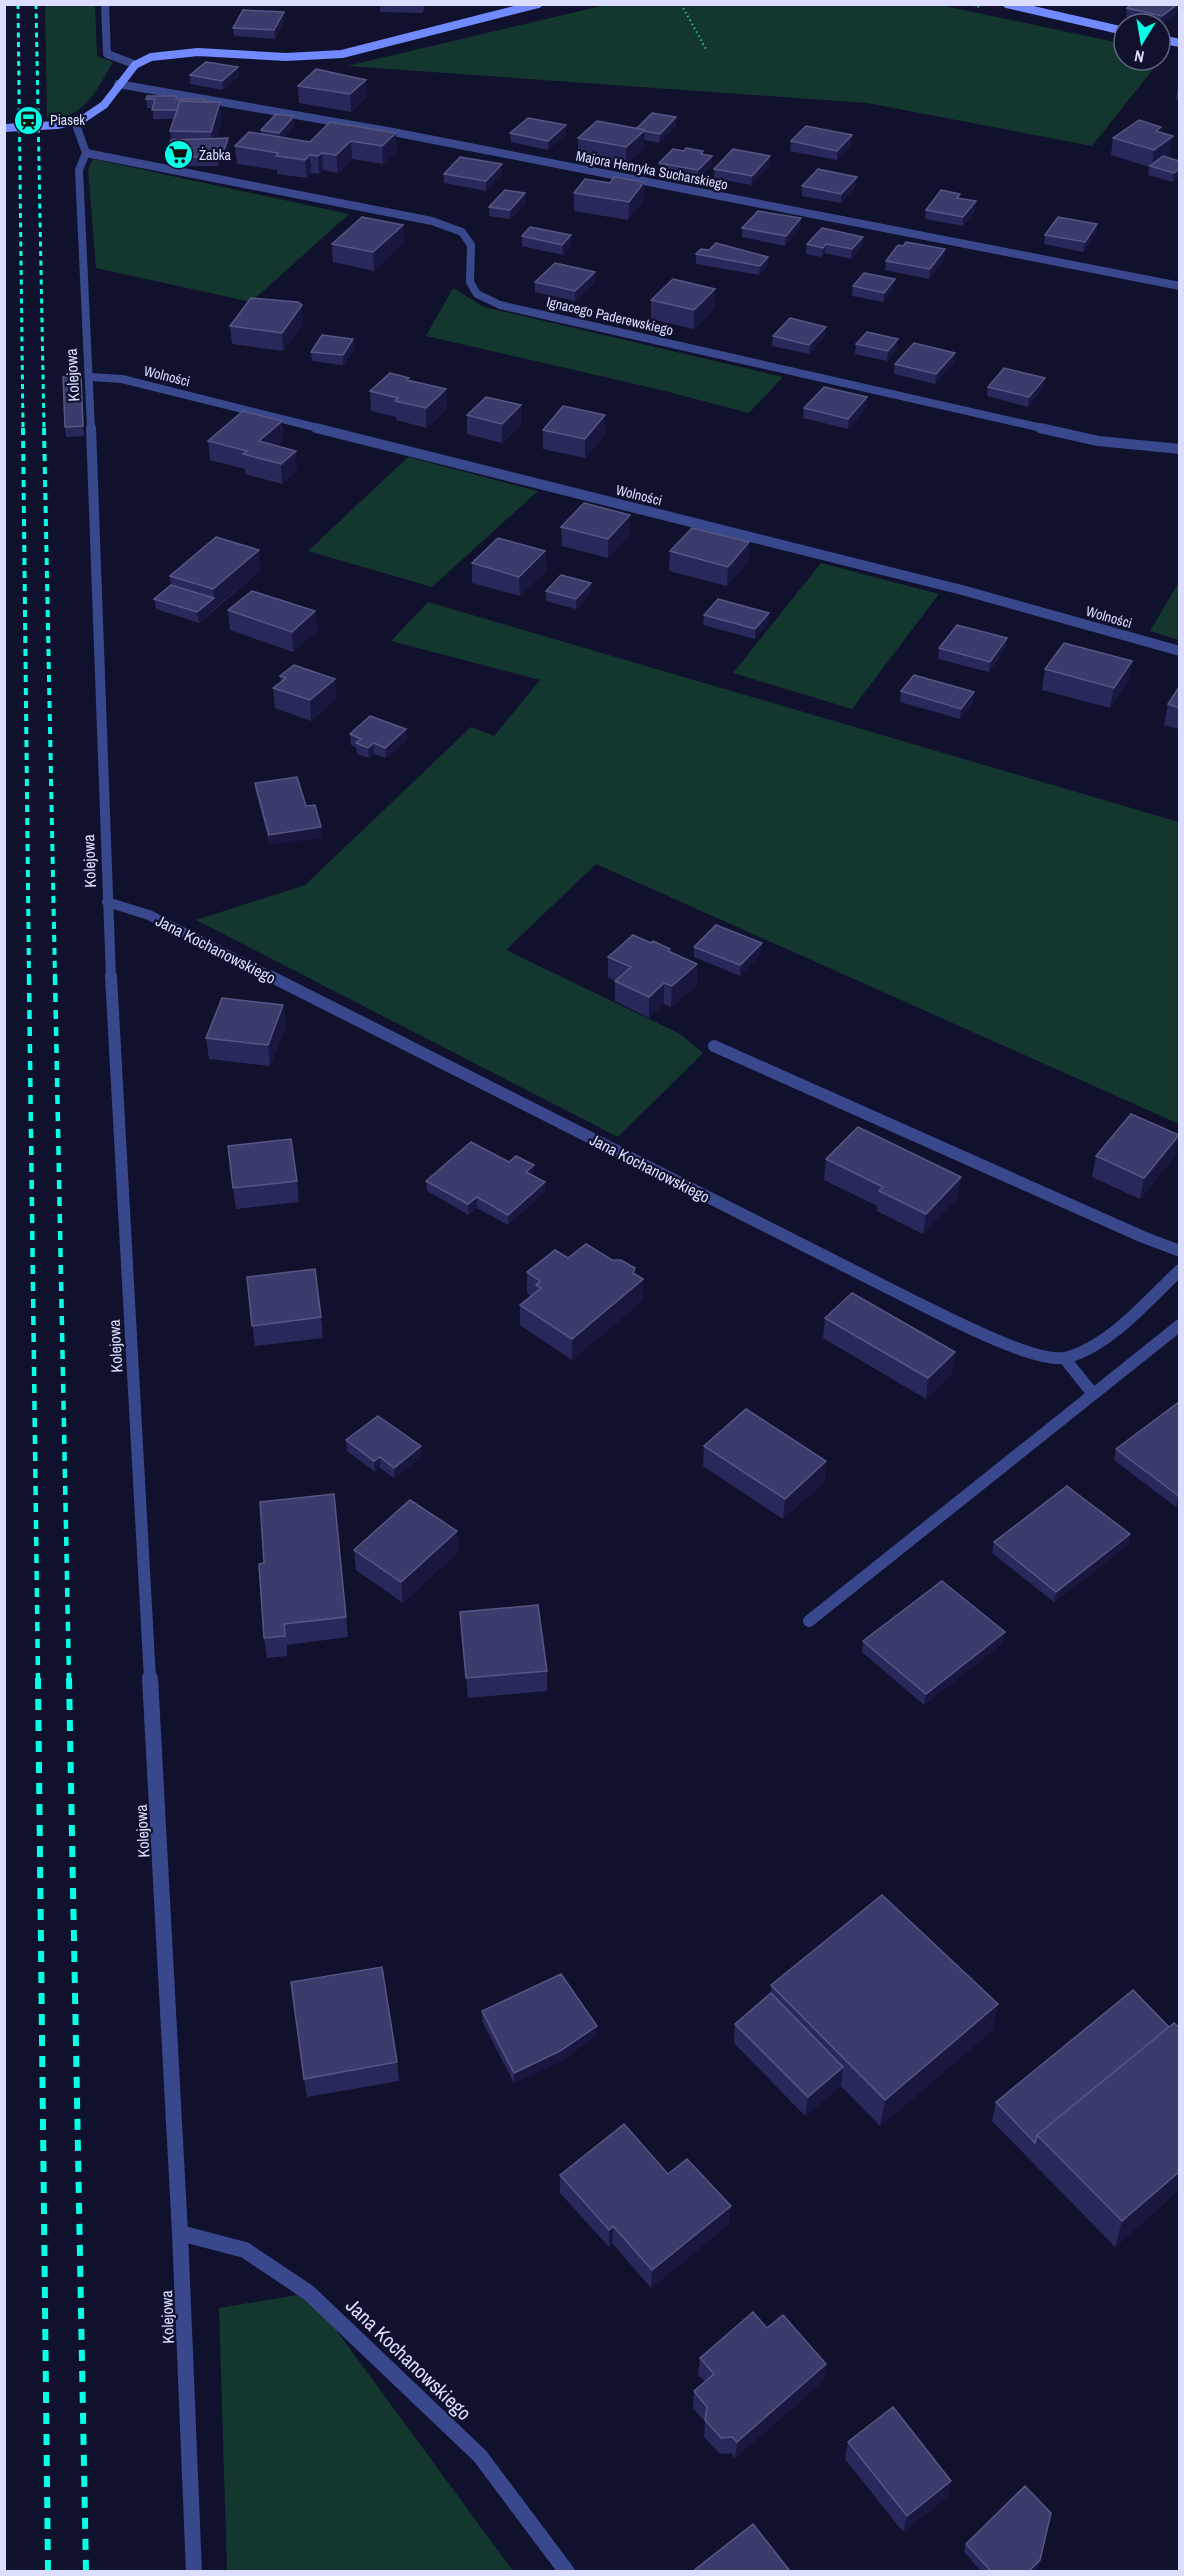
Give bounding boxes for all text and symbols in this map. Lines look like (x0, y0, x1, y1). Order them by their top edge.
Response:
north arrow (1112, 12, 1172, 72)
text: N (1132, 45, 1146, 68)
station icon: Piasek (13, 104, 45, 136)
place label: Piasek (50, 111, 85, 129)
supermarket icon: Żabka (162, 139, 194, 171)
place label: Żabka (199, 146, 232, 164)
street label: Majora Henryka Sucharskiego (574, 146, 730, 194)
street label: Ignacego Paderewskiego (545, 293, 675, 339)
street label: Kolejowa (60, 347, 84, 402)
street label: Wolności (142, 362, 192, 390)
street label: Wolności (614, 481, 664, 509)
street label: Wolności (1084, 602, 1134, 632)
street label: Kolejowa (77, 833, 101, 888)
street label: Jana Kochanowskiego (152, 909, 280, 989)
street label: Jana Kochanowskiego (586, 1128, 714, 1208)
street label: Kolejowa (103, 1318, 127, 1373)
street label: Kolejowa (130, 1803, 154, 1858)
street label: Kolejowa (155, 2289, 179, 2344)
street label: Jana Kochanowskiego (340, 2292, 478, 2426)

